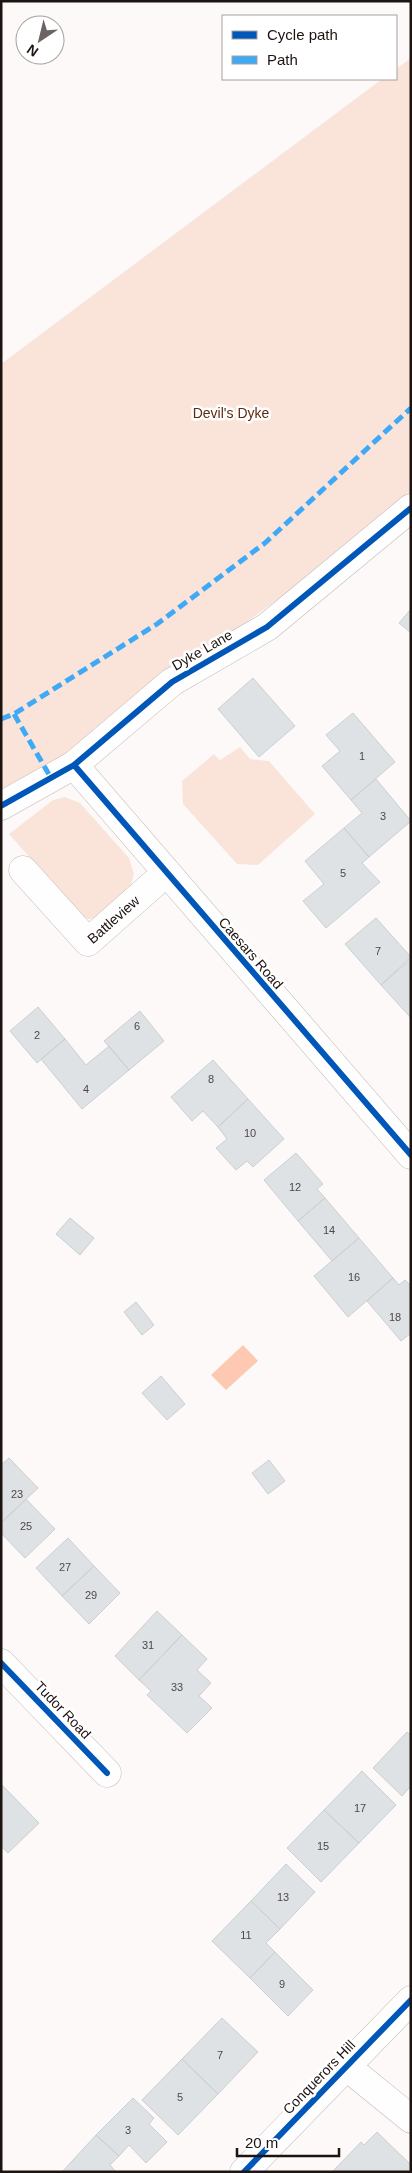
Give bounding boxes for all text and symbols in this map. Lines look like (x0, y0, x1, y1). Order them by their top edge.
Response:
north arrow (15, 15, 65, 65)
legend (222, 15, 397, 80)
text: Cycle path (267, 26, 338, 43)
text: N (24, 41, 41, 60)
text: Path (267, 51, 298, 68)
park label: Devil's Dyke (193, 405, 270, 421)
street label: Dyke Lane (169, 626, 235, 674)
house number: 1 (359, 750, 365, 762)
house number: 3 (380, 810, 386, 822)
house number: 5 (340, 867, 346, 879)
street label: Battleview (84, 892, 143, 947)
street label: Caesars Road (216, 914, 286, 992)
house number: 7 (375, 945, 381, 957)
house number: 6 (134, 1020, 140, 1032)
house number: 2 (34, 1029, 40, 1041)
house number: 8 (208, 1073, 214, 1085)
house number: 4 (83, 1083, 89, 1095)
house number: 10 (244, 1127, 256, 1139)
house number: 12 (289, 1181, 301, 1193)
house number: 14 (323, 1224, 335, 1236)
house number: 16 (348, 1271, 360, 1283)
house number: 18 (389, 1311, 401, 1323)
house number: 23 (11, 1488, 23, 1500)
house number: 25 (20, 1520, 32, 1532)
house number: 27 (59, 1561, 71, 1573)
house number: 29 (85, 1589, 97, 1601)
house number: 31 (142, 1639, 154, 1651)
street label: Tudor Road (32, 1678, 94, 1742)
house number: 33 (171, 1681, 183, 1693)
house number: 17 (354, 1802, 366, 1814)
house number: 15 (317, 1840, 329, 1852)
house number: 13 (277, 1891, 289, 1903)
house number: 11 (240, 1929, 252, 1941)
house number: 9 (279, 1978, 285, 1990)
street label: Conquerors Hill (280, 2037, 358, 2117)
house number: 7 (217, 2049, 223, 2061)
house number: 5 (177, 2091, 183, 2103)
house number: 3 (125, 2124, 131, 2136)
scale bar (237, 2126, 340, 2158)
text: 20 m (245, 2134, 278, 2151)

